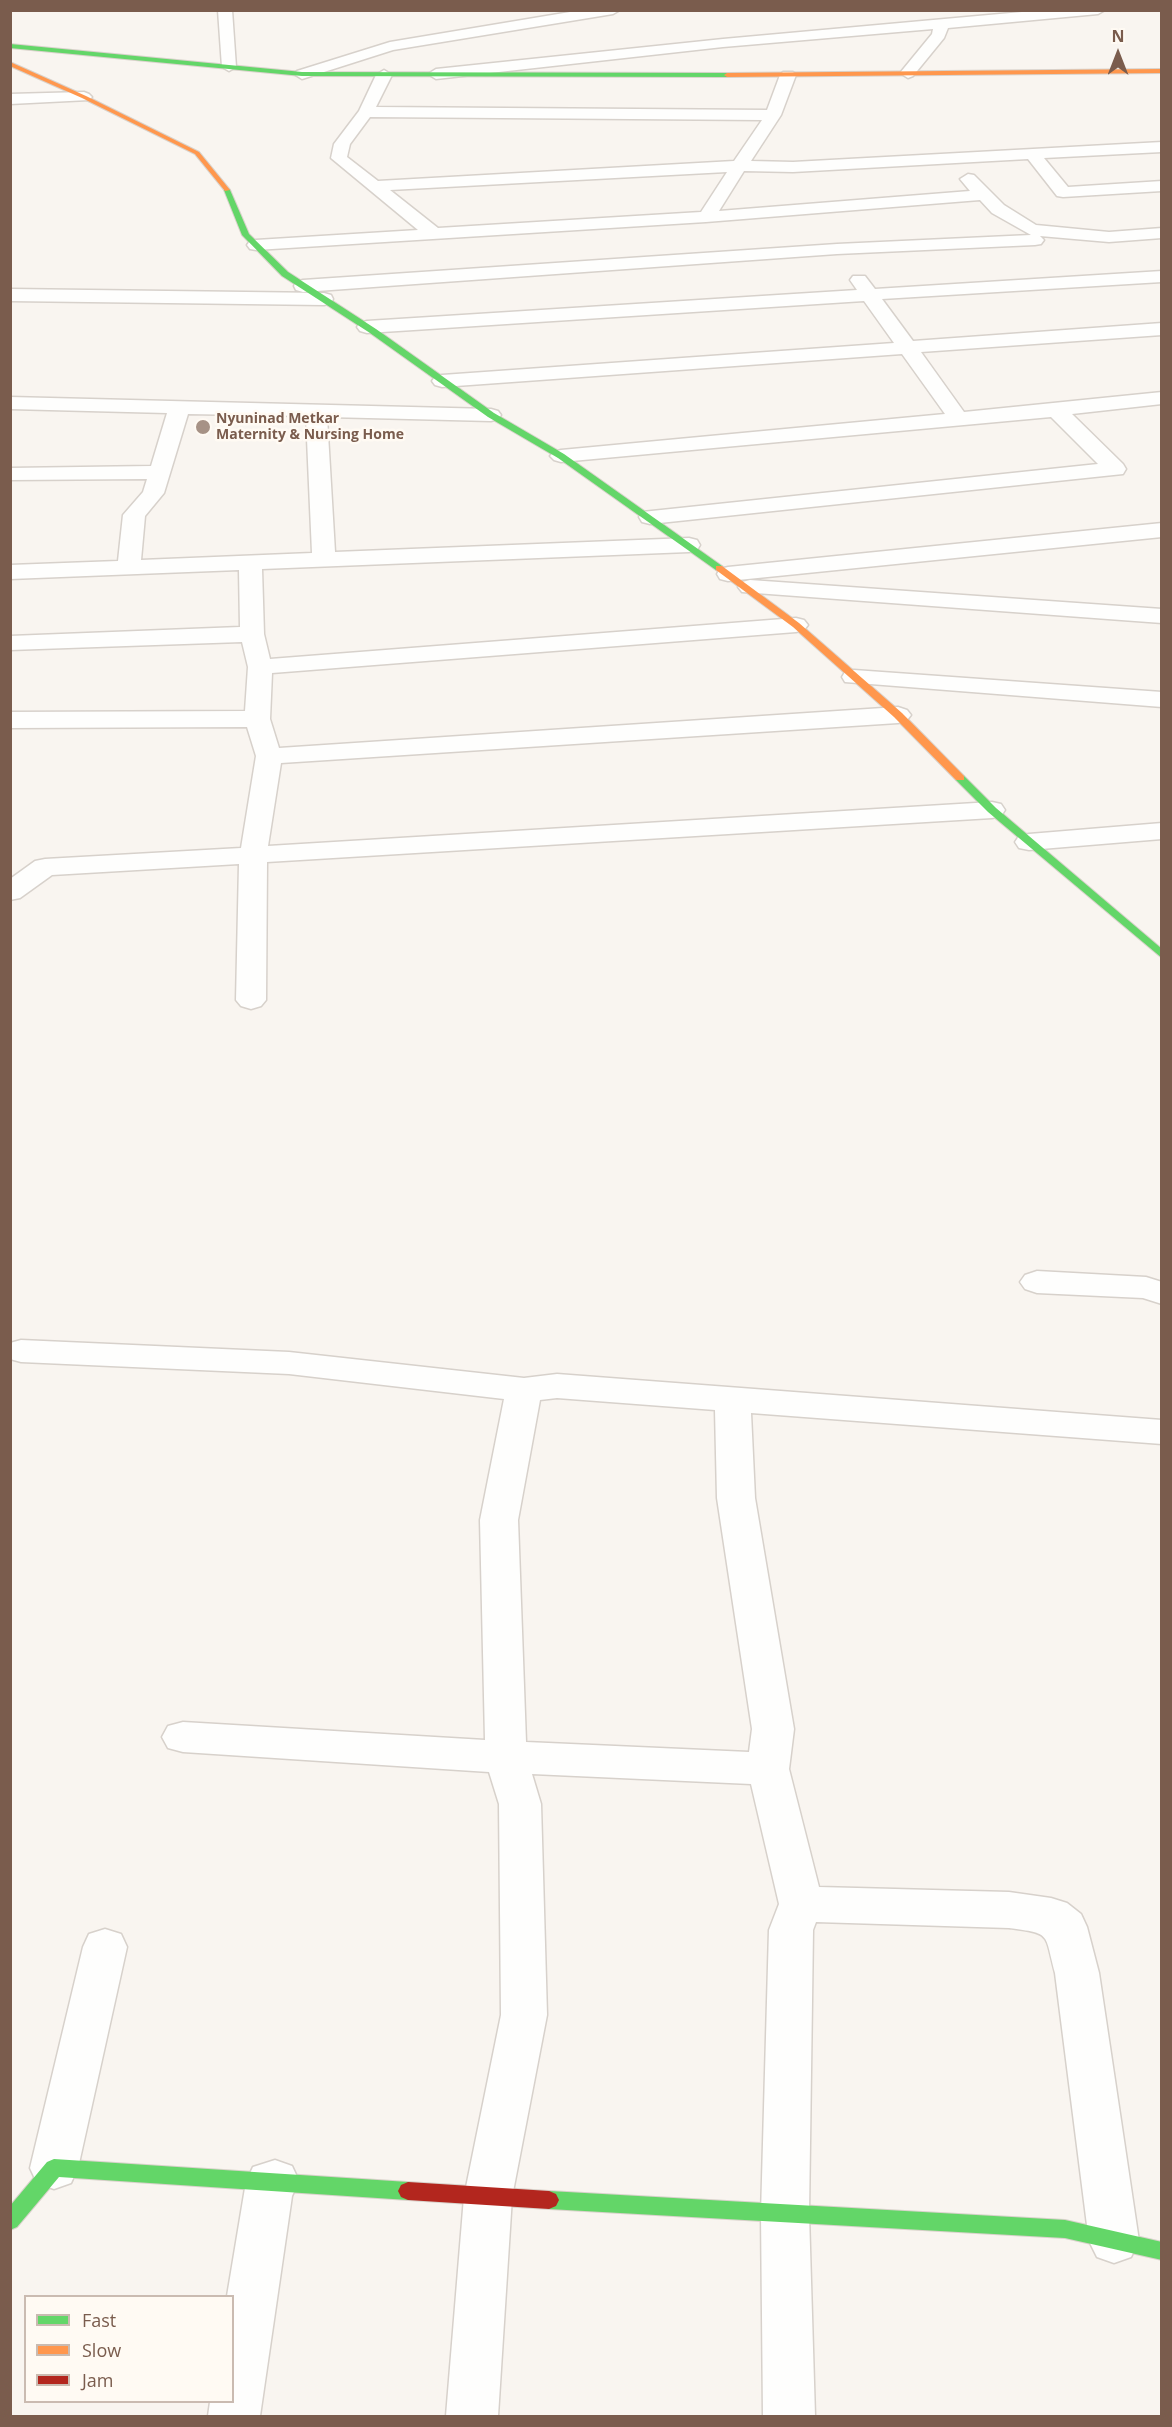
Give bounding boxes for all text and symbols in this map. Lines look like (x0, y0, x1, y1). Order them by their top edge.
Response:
north arrow (1088, 24, 1148, 84)
text: N (1111, 25, 1125, 47)
place label: Nyuninad Metkar Maternity & Nursing Home (216, 411, 404, 443)
marker: Nyuninad Metkar Maternity & Nursing Home (194, 418, 212, 436)
legend (24, 2295, 234, 2403)
text: Fast (82, 2308, 116, 2332)
text: Slow (82, 2338, 121, 2362)
text: Jam (82, 2368, 114, 2392)

